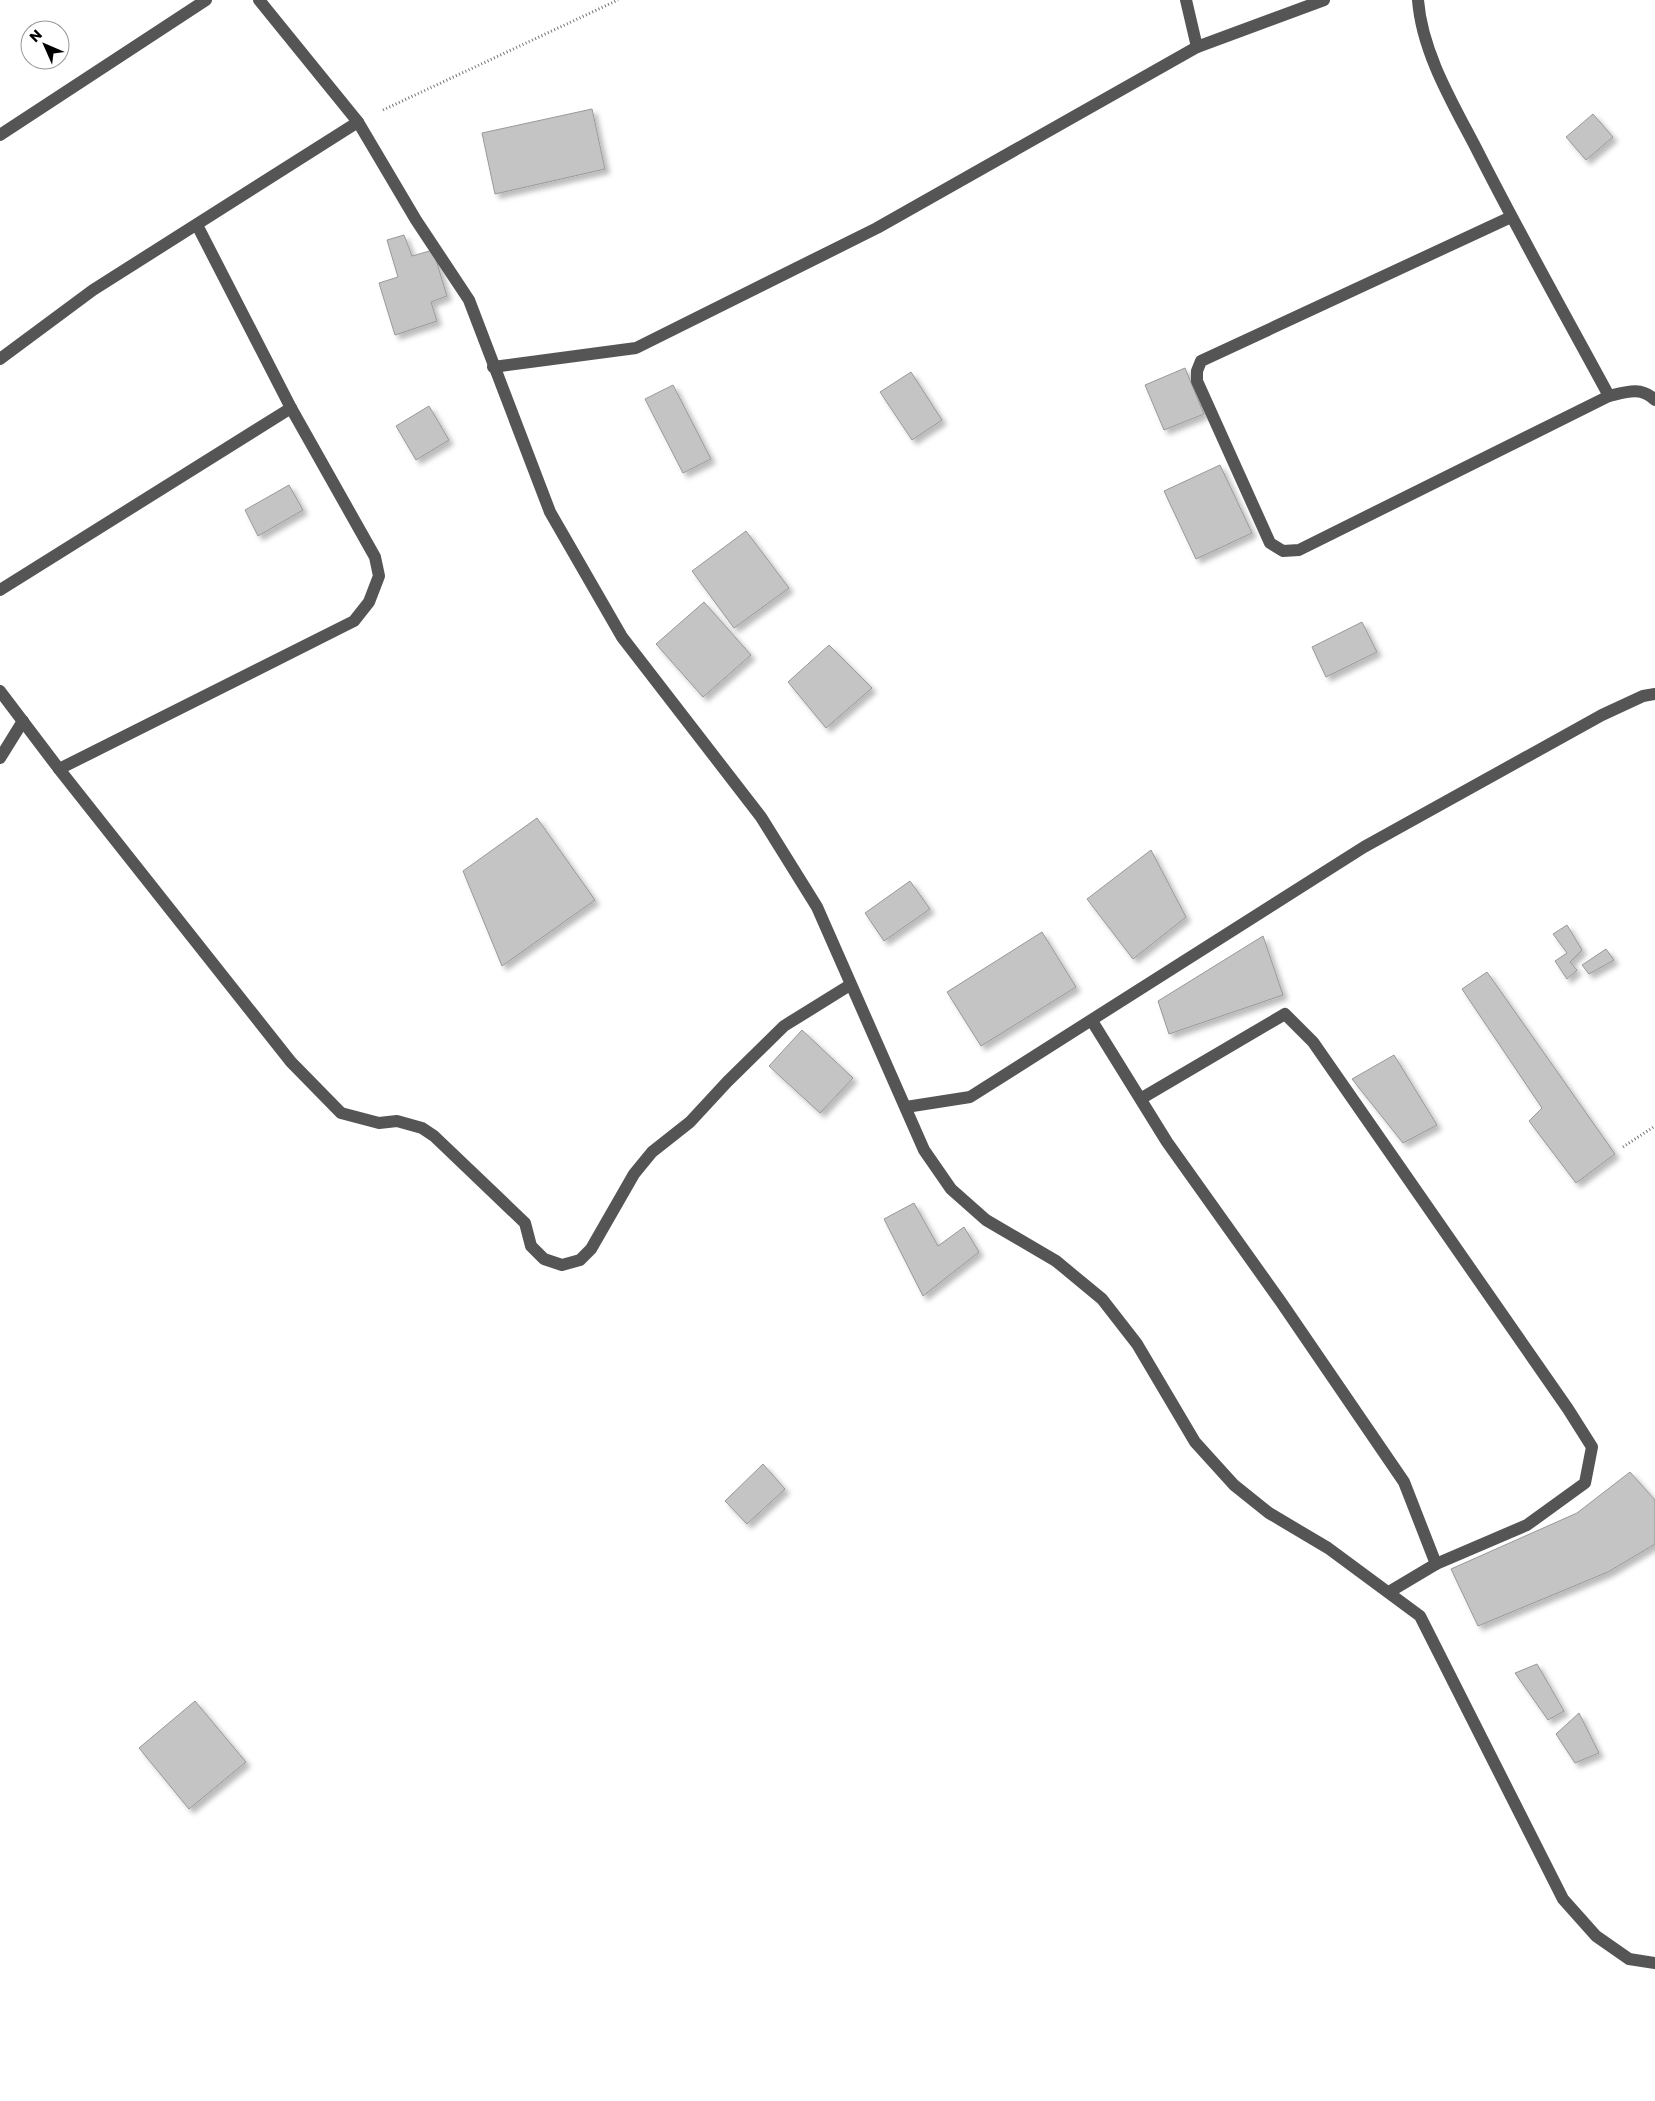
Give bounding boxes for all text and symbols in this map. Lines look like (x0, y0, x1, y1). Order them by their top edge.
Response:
north arrow (20, 20, 70, 70)
text: N (25, 25, 47, 47)

